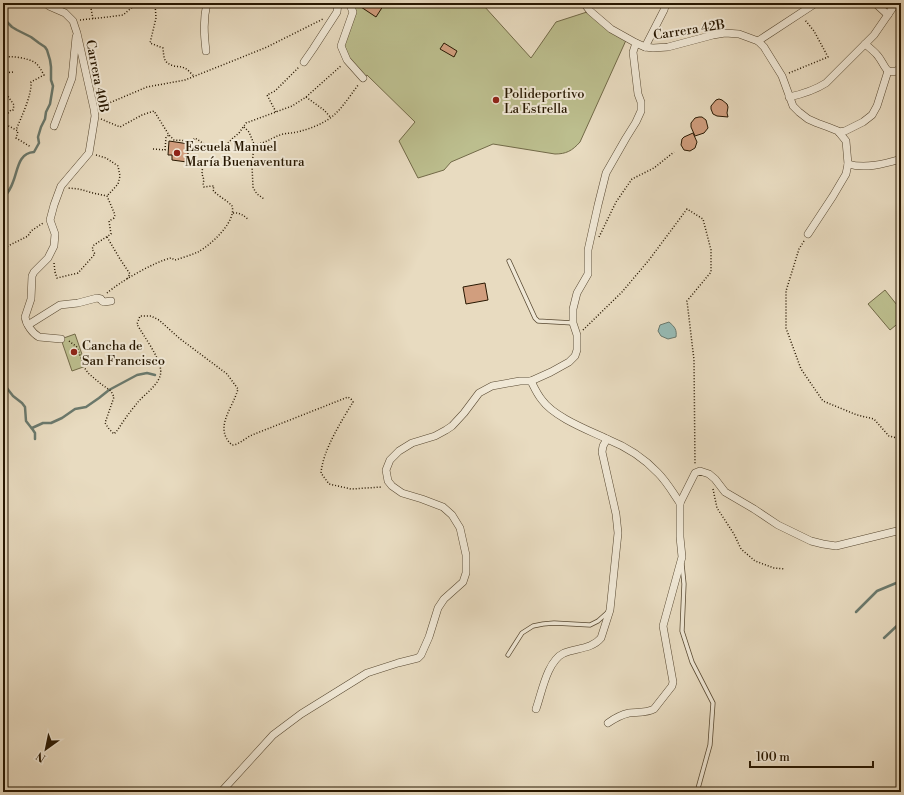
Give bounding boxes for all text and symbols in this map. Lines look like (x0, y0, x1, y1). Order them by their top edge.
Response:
street label: Carrera 42B (652, 16, 726, 44)
street label: Carrera 40B (82, 38, 112, 114)
place label: Polideportivo La Estrella (504, 86, 585, 117)
marker: Polideportivo La Estrella (491, 95, 501, 105)
place label: Escuela Manuel María Buenaventura (185, 139, 305, 170)
marker: Escuela Manuel María Buenaventura (172, 148, 182, 158)
place label: Cancha de San Francisco (82, 338, 165, 369)
marker: Cancha de San Francisco (69, 347, 79, 357)
north arrow (26, 729, 66, 769)
scale bar (750, 743, 873, 769)
text: N (33, 748, 49, 765)
text: 100 m (756, 750, 790, 765)

